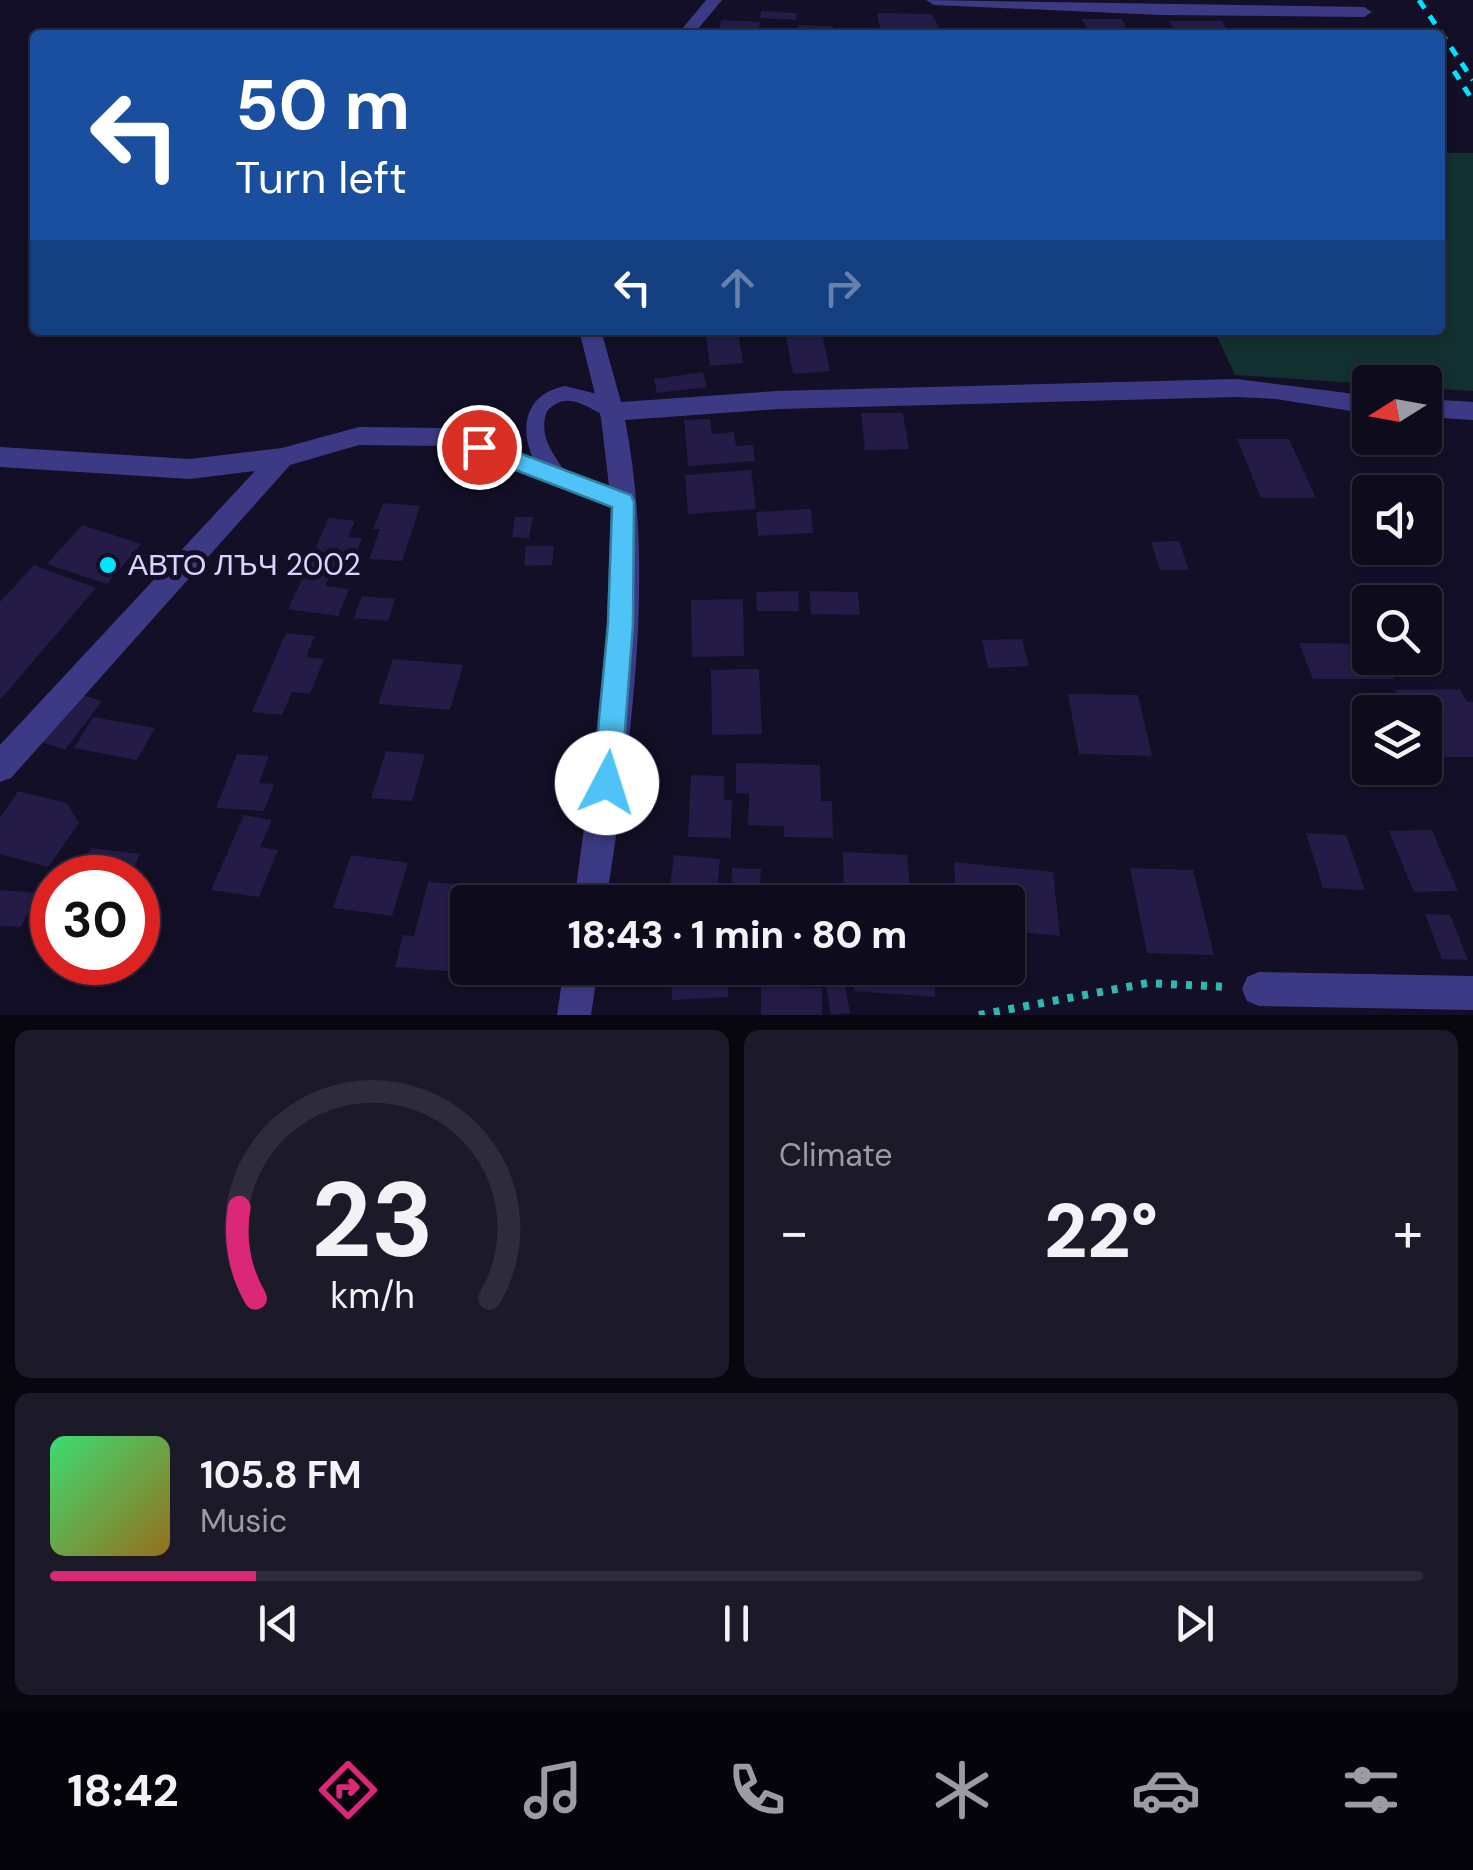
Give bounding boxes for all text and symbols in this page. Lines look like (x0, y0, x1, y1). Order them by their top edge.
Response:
text: 50 m (235, 60, 410, 151)
icon: left (70, 70, 200, 200)
text: Turn left (235, 148, 407, 207)
icon: left (605, 260, 660, 315)
icon: ahead (710, 260, 765, 315)
icon: right (815, 260, 870, 315)
north arrow (1352, 365, 1442, 455)
map controls (1352, 365, 1442, 785)
pin (437, 405, 522, 490)
icon: arrive (452, 420, 507, 475)
button: sound (1352, 475, 1442, 565)
place label: АВТО ЛЪЧ 2002 (128, 545, 361, 584)
marker: АВТО ЛЪЧ 2002 (97, 554, 119, 576)
button: search (1352, 585, 1442, 675)
button: layers (1352, 695, 1442, 785)
position arrow (555, 731, 659, 835)
speed limit sign: 30 (30, 855, 160, 985)
text: 18:43 · 1 min · 80 m (568, 910, 907, 960)
text: Climate (779, 1134, 893, 1176)
text: 23 (311, 1153, 433, 1288)
text: 22° (1044, 1183, 1158, 1280)
text: − (779, 1196, 809, 1268)
text: + (1393, 1196, 1423, 1268)
text: km/h (330, 1273, 414, 1319)
text: 105.8 FM (200, 1450, 362, 1500)
text: Music (200, 1500, 287, 1542)
icon: previous (251, 1596, 306, 1651)
icon: pause (709, 1596, 764, 1651)
icon: next (1167, 1596, 1222, 1651)
icon: directions (313, 1755, 383, 1825)
icon: music (518, 1755, 588, 1825)
icon: phone (722, 1755, 792, 1825)
icon: climate (927, 1755, 997, 1825)
icon: car (1131, 1755, 1201, 1825)
icon: filters (1336, 1755, 1406, 1825)
text: 18:42 (67, 1761, 179, 1820)

